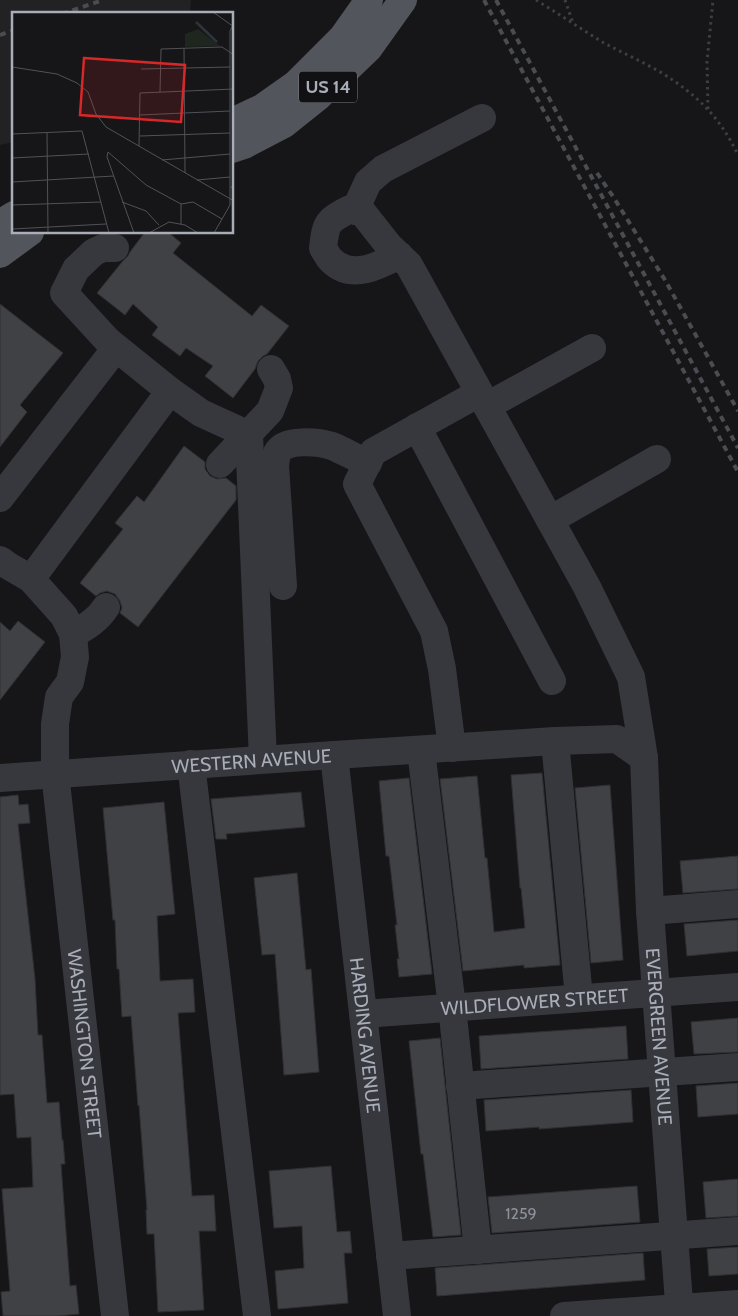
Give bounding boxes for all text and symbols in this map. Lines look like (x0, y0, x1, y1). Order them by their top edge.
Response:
inset map (12, 12, 234, 234)
road number: US 14 (299, 72, 357, 102)
street label: WESTERN AVENUE (171, 744, 332, 778)
street label: EVERGREEN AVENUE (641, 947, 677, 1126)
street label: WASHINGTON STREET (63, 948, 107, 1140)
street label: HARDING AVENUE (345, 956, 386, 1114)
street label: WILDFLOWER STREET (440, 983, 629, 1020)
house number: 1259 (505, 1204, 537, 1223)

